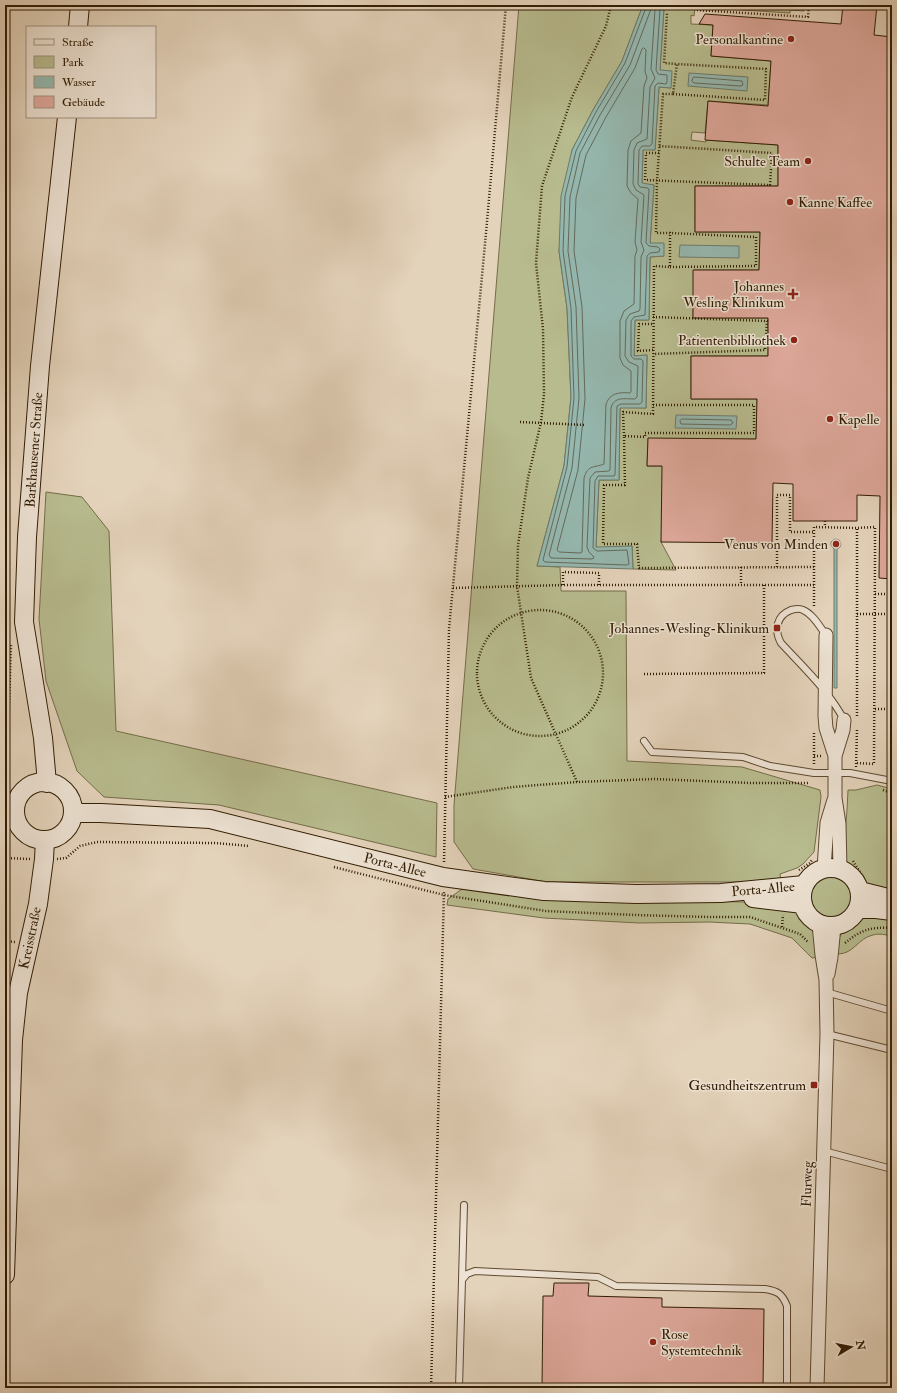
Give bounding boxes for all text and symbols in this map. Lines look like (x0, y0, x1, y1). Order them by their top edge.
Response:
legend (26, 26, 156, 118)
place label: Personalkantine (695, 31, 783, 48)
marker: Personalkantine (786, 34, 796, 44)
text: Straße (62, 35, 93, 50)
text: Park (62, 55, 84, 70)
text: Wasser (61, 75, 96, 90)
text: Gebäude (62, 95, 105, 110)
place label: Schulte Team (724, 153, 800, 170)
marker: Schulte Team (803, 156, 813, 166)
place label: Kanne Kaffee (798, 194, 872, 211)
marker: Kanne Kaffee (785, 197, 795, 207)
place label: Johannes Wesling Klinikum (682, 278, 784, 311)
marker: Johannes Wesling Klinikum (787, 288, 799, 300)
place label: Patientenbibliothek (678, 332, 786, 349)
marker: Patientenbibliothek (789, 335, 799, 345)
street label: Barkhausener Straße (21, 392, 47, 508)
place label: Kapelle (838, 411, 880, 429)
marker: Kapelle (825, 414, 835, 424)
place label: Venus von Minden (724, 536, 828, 553)
marker: Venus von Minden (831, 539, 841, 549)
place label: Johannes-Wesling-Klinikum (608, 620, 769, 637)
marker: Johannes-Wesling-Klinikum (772, 623, 782, 633)
street label: Porta-Allee (362, 849, 428, 881)
street label: Porta-Allee (731, 878, 796, 900)
street label: Kreisstraße (15, 905, 45, 971)
place label: Gesundheitszentrum (688, 1077, 806, 1094)
marker: Gesundheitszentrum (809, 1080, 819, 1090)
street label: Flurweg (798, 1160, 816, 1207)
place label: Rose Systemtechnik (661, 1326, 742, 1360)
north arrow (831, 1327, 871, 1367)
marker: Rose Systemtechnik (648, 1337, 658, 1347)
text: N (853, 1338, 868, 1352)

